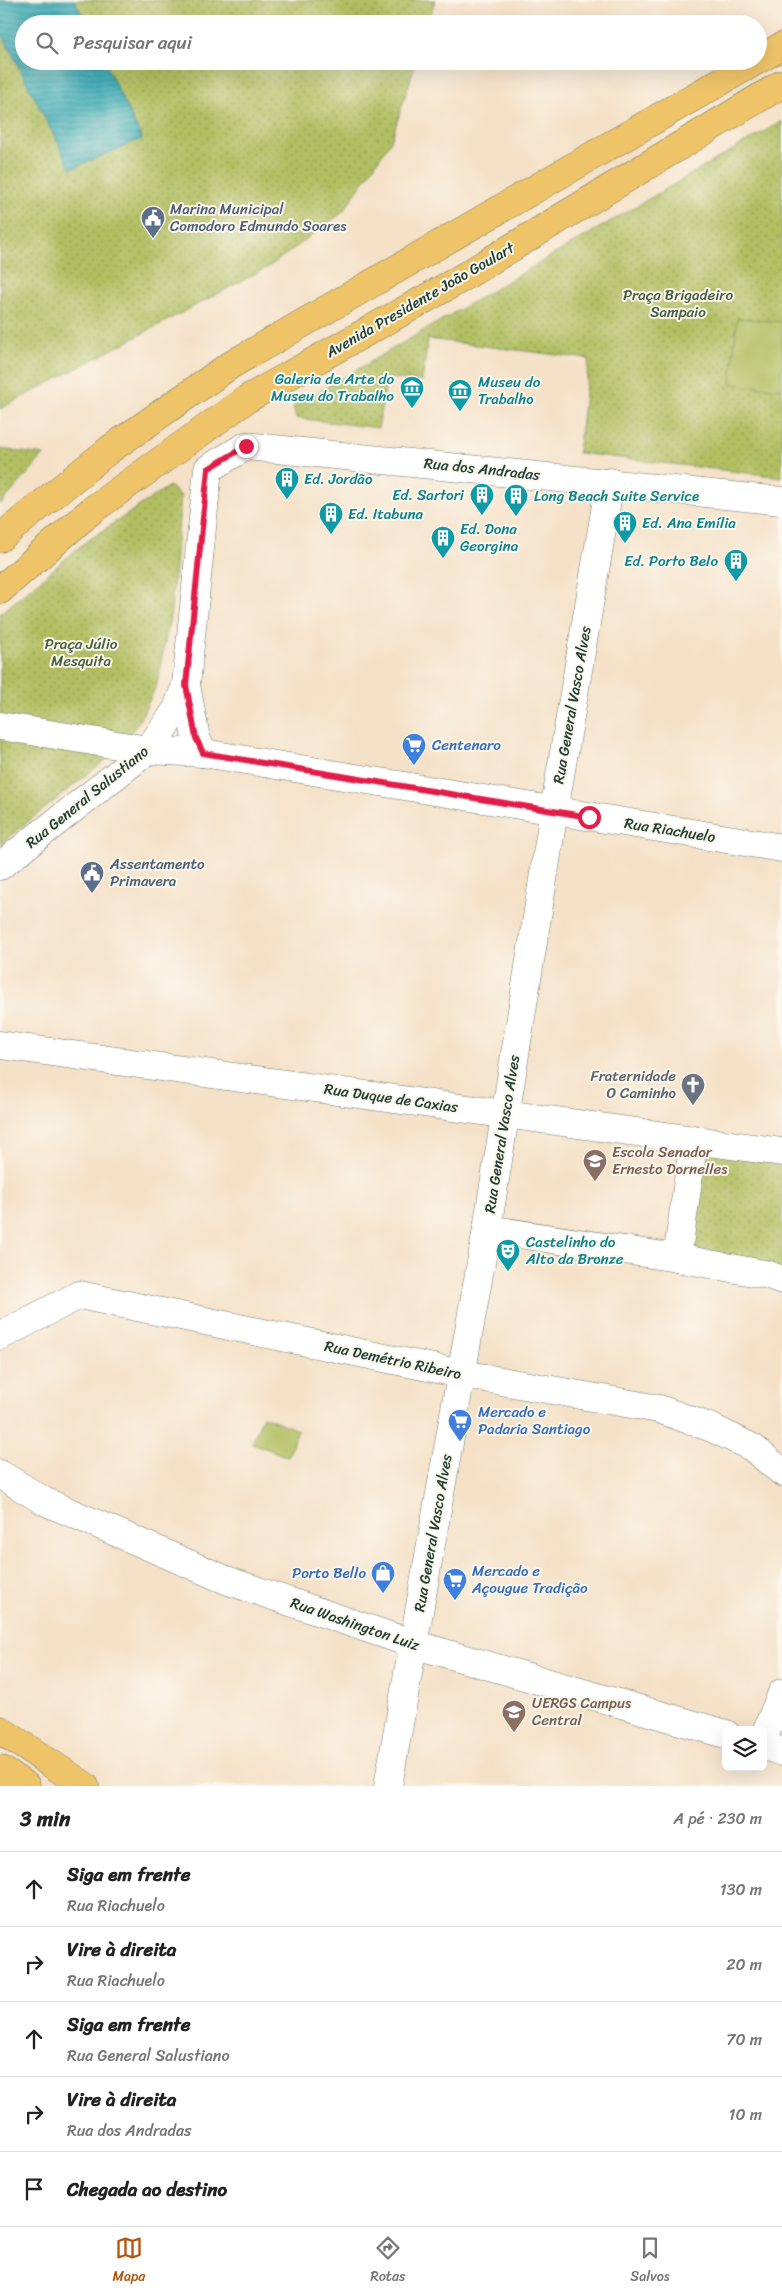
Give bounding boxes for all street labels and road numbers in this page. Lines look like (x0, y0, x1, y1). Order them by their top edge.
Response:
street label: Avenida Presidente João Goulart (320, 235, 520, 365)
street label: Rua dos Andradas (423, 450, 541, 488)
street label: Rua General Vasco Alves (545, 624, 599, 786)
street label: Rua General Salustiano (20, 739, 155, 855)
street label: Rua Riachuelo (623, 810, 718, 850)
street label: Rua General Vasco Alves (477, 1053, 527, 1215)
street label: Rua Duque de Caxias (322, 1076, 460, 1120)
street label: Rua Demétrio Ribeiro (322, 1333, 464, 1387)
street label: Rua General Vasco Alves (406, 1452, 460, 1614)
street label: Rua Washington Luiz (287, 1590, 424, 1659)

